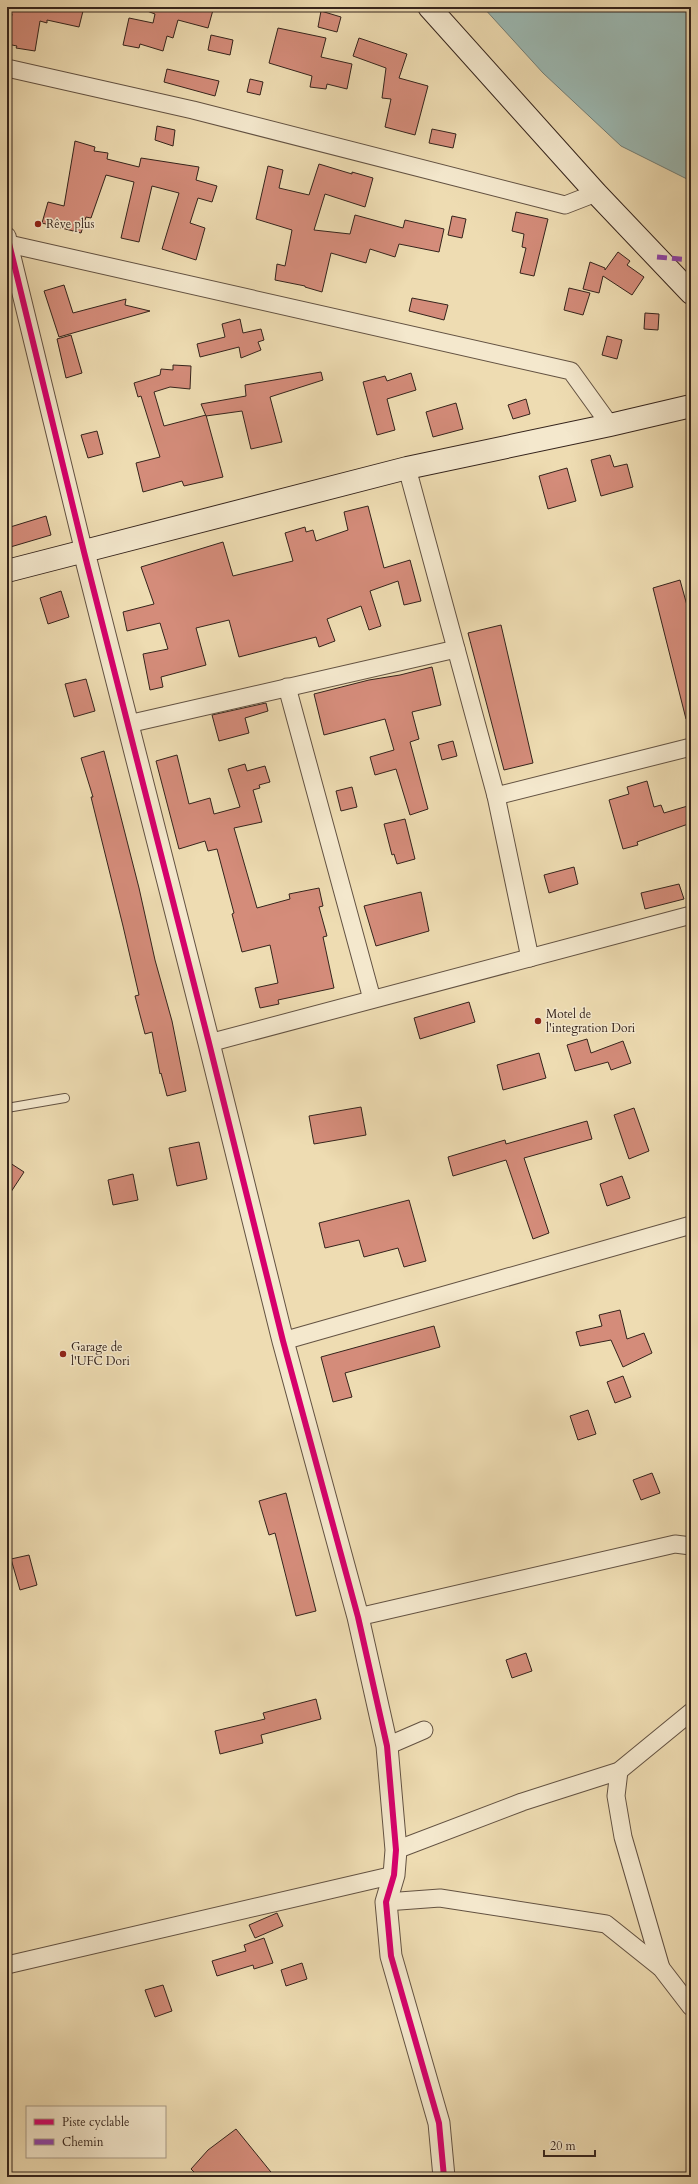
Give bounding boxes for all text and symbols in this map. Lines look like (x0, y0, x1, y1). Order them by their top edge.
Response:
place label: Rêve plus (46, 216, 95, 232)
marker: Rêve plus (33, 219, 43, 229)
place label: Motel de l'integration Dori (546, 1006, 636, 1036)
marker: Motel de l'integration Dori (533, 1016, 543, 1026)
place label: Garage de l'UFC Dori (71, 1339, 130, 1369)
marker: Garage de l'UFC Dori (58, 1349, 68, 1359)
legend (26, 2106, 166, 2158)
text: Piste cyclable (62, 2114, 129, 2130)
scale bar (544, 2132, 595, 2158)
text: Chemin (62, 2134, 104, 2150)
text: 20 m (550, 2138, 577, 2154)

